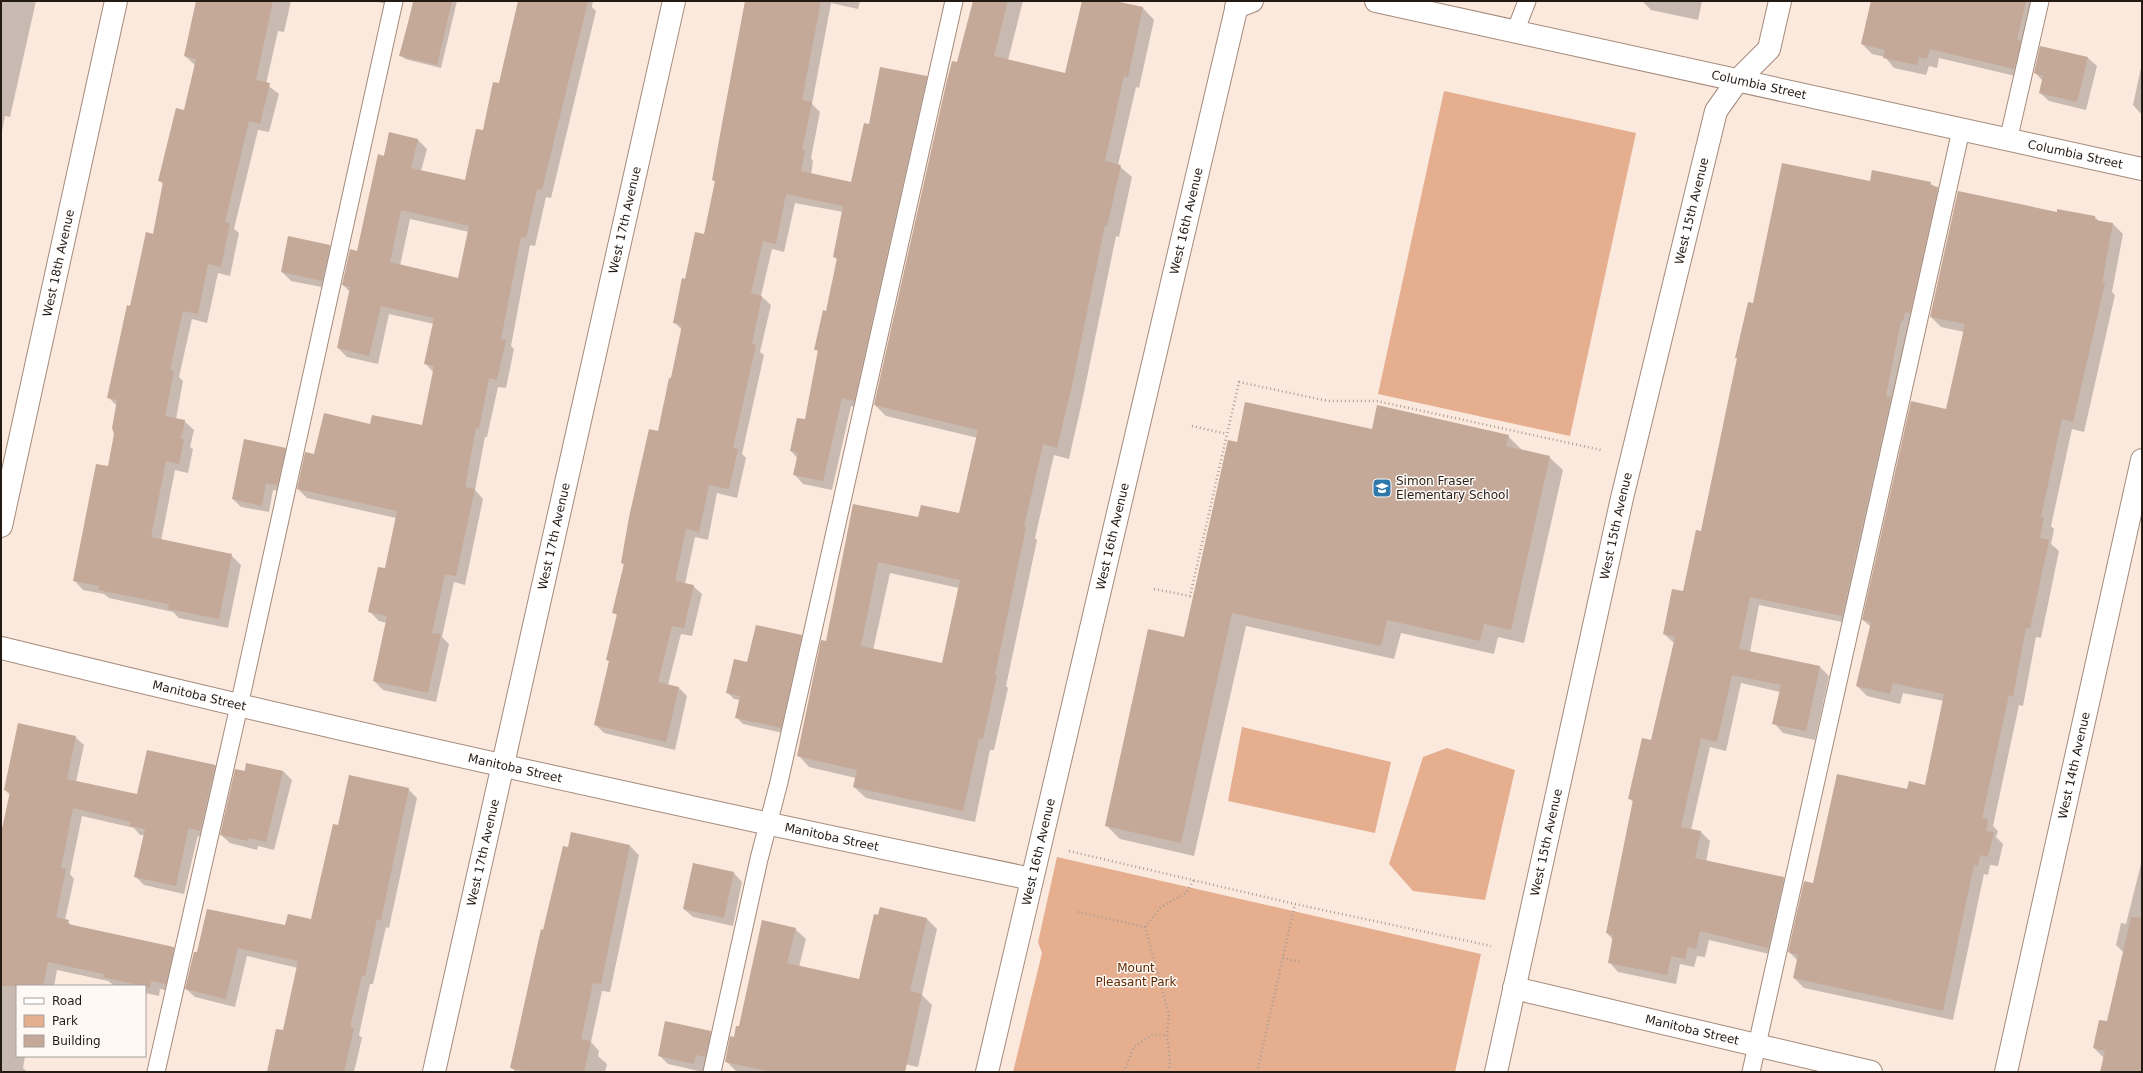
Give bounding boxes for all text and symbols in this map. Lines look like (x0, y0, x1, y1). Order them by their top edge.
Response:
street label: Columbia Street (1710, 68, 1808, 102)
street label: Columbia Street (2026, 137, 2125, 172)
street label: West 15th Avenue (1672, 156, 1711, 266)
street label: West 17th Avenue (606, 165, 644, 275)
street label: West 16th Avenue (1167, 166, 1206, 276)
street label: West 18th Avenue (40, 208, 77, 318)
street label: West 15th Avenue (1597, 471, 1635, 581)
place label: Simon Fraser Elementary School (1396, 474, 1509, 502)
school or university icon: Simon Fraser Elementary School (1371, 477, 1393, 499)
street label: West 17th Avenue (535, 481, 573, 591)
street label: West 16th Avenue (1093, 482, 1132, 591)
street label: Manitoba Street (151, 678, 248, 714)
street label: West 14th Avenue (2055, 711, 2093, 820)
street label: Manitoba Street (467, 751, 564, 786)
street label: West 15th Avenue (1528, 788, 1565, 897)
street label: West 16th Avenue (1019, 797, 1058, 907)
street label: West 17th Avenue (464, 798, 502, 907)
street label: Manitoba Street (783, 820, 880, 854)
park label: Mount Pleasant Park (1096, 961, 1177, 989)
legend (16, 985, 146, 1057)
text: Road (52, 994, 82, 1008)
street label: Manitoba Street (1644, 1012, 1741, 1048)
text: Park (52, 1014, 78, 1028)
text: Building (52, 1034, 101, 1048)

